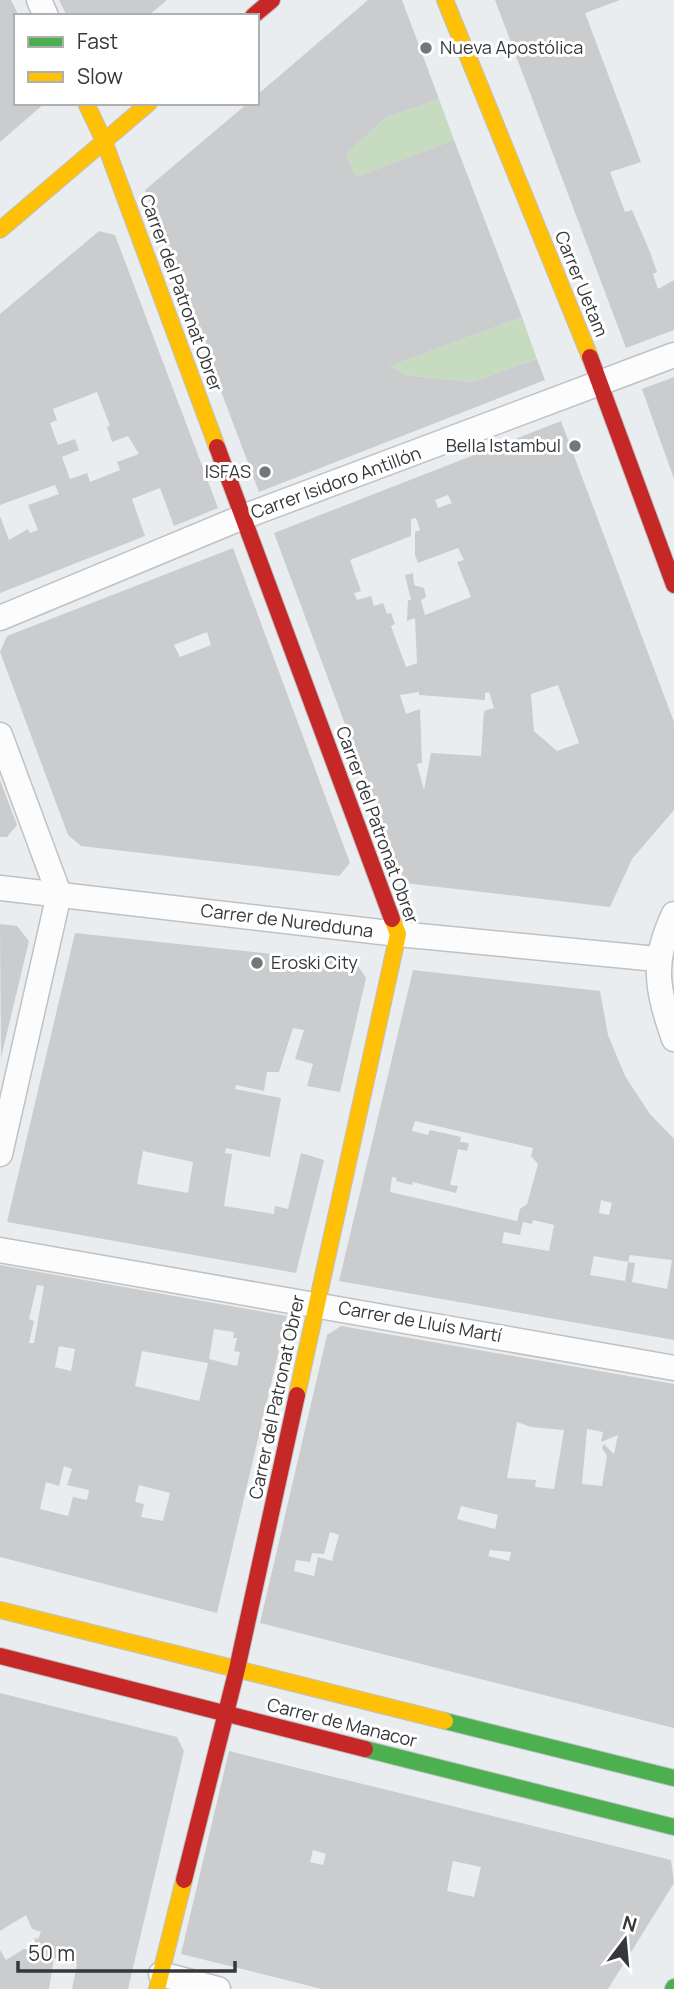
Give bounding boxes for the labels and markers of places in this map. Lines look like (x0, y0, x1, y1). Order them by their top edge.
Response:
place label: Nueva Apostólica (440, 35, 583, 59)
marker: Nueva Apostólica (418, 40, 434, 56)
place label: Bella Istambul (446, 433, 561, 457)
marker: Bella Istambul (567, 438, 583, 454)
place label: ISFAS (205, 459, 251, 483)
marker: ISFAS (257, 464, 273, 480)
place label: Eroski City (271, 950, 358, 974)
marker: Eroski City (249, 955, 265, 971)

